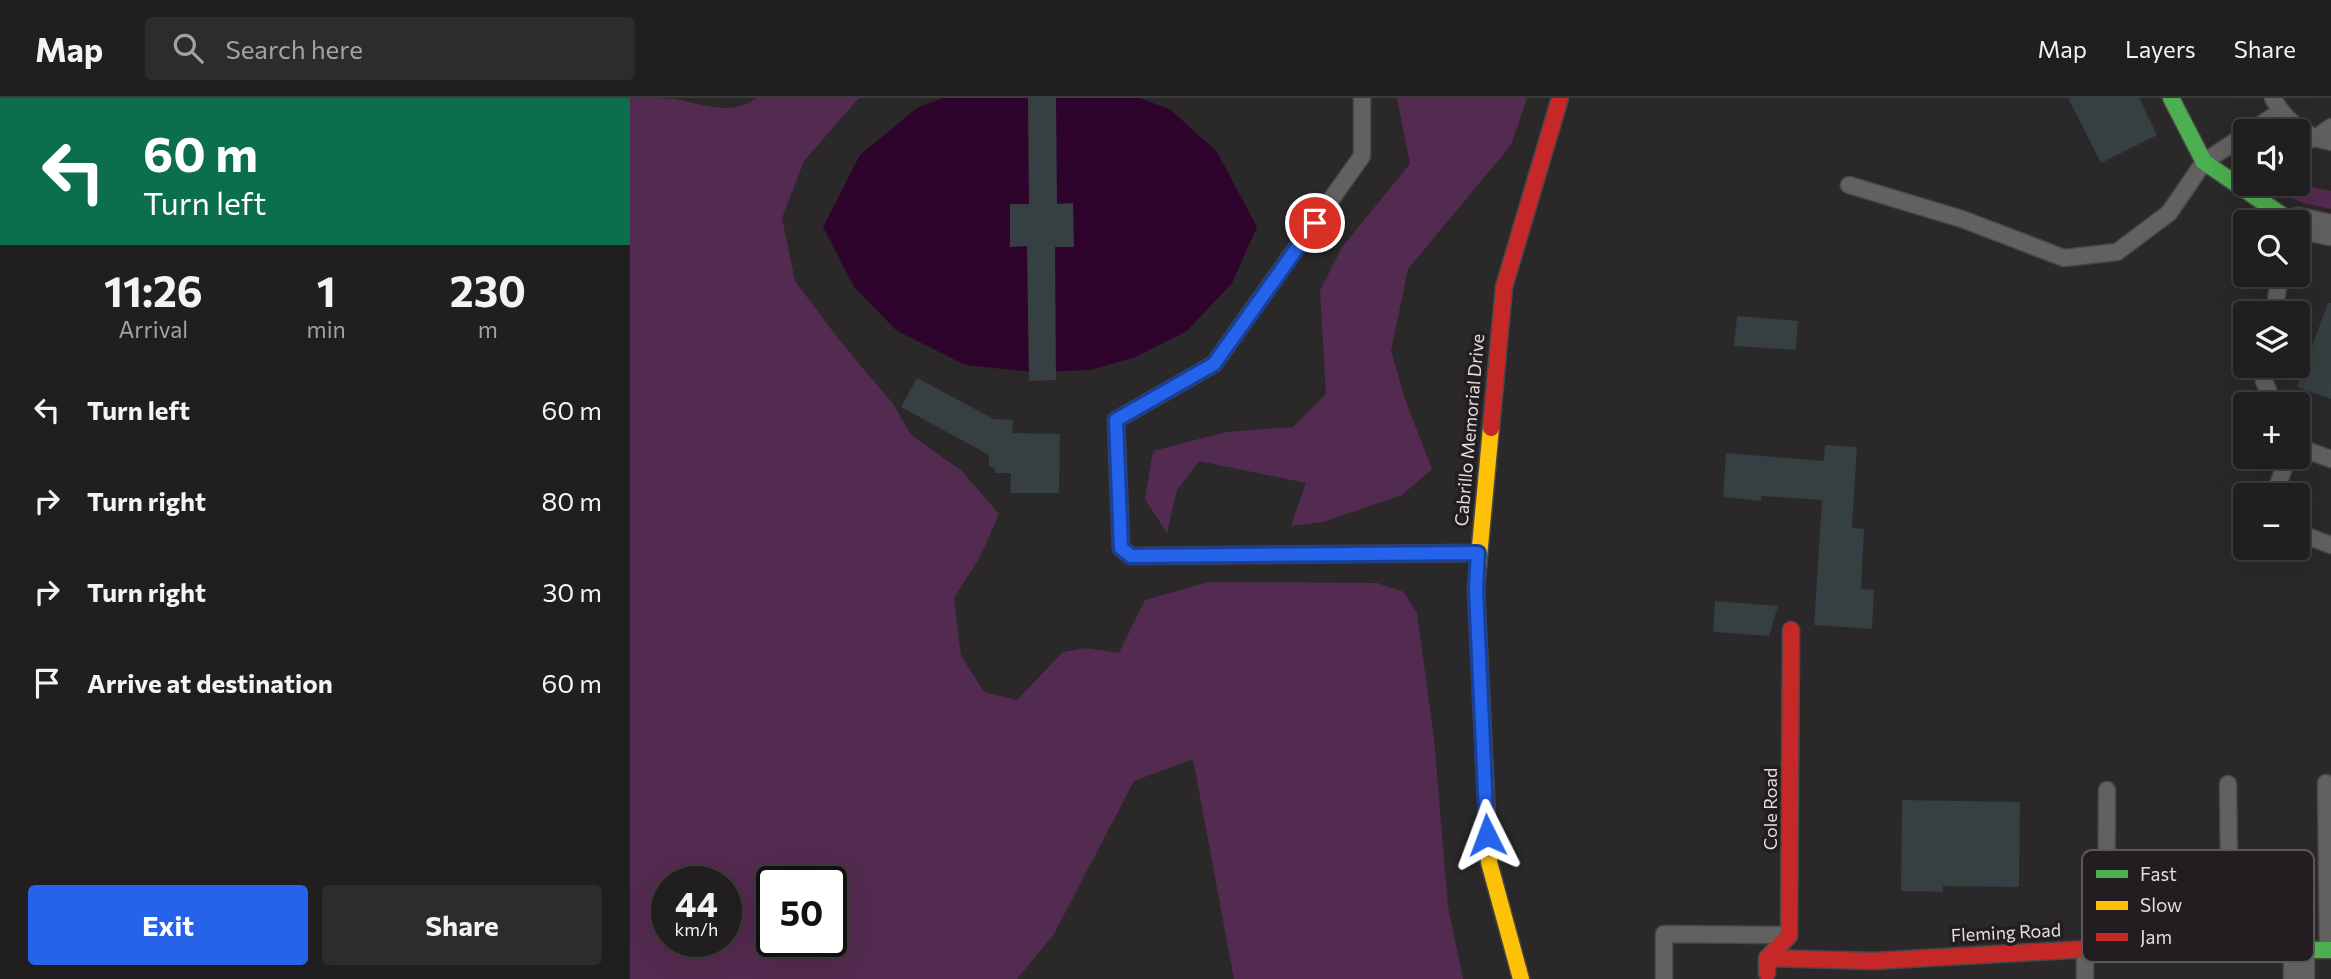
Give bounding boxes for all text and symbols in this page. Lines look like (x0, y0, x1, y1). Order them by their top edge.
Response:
search box (145, 17, 635, 80)
text: Map (35, 28, 103, 69)
icon: search (169, 29, 207, 67)
text: Search here (225, 33, 363, 64)
text: Map (2038, 34, 2087, 63)
text: Layers (2125, 34, 2196, 63)
text: Share (2234, 34, 2296, 63)
map controls (2233, 119, 2310, 560)
button: sound (2233, 119, 2310, 196)
text: 60 m (143, 122, 258, 182)
icon: left (28, 126, 119, 217)
text: Turn left (143, 182, 267, 222)
pin (1285, 193, 1345, 253)
icon: arrive (1296, 204, 1334, 242)
button: search (2233, 210, 2310, 287)
text: 11:26 (104, 264, 203, 316)
text: 1 (317, 264, 336, 316)
text: 230 (450, 264, 526, 316)
button: layers (2233, 301, 2310, 378)
text: Arrival (119, 315, 188, 343)
text: min (307, 315, 346, 343)
text: m (478, 315, 498, 343)
street label: Cabrillo Memorial Drive (1450, 333, 1488, 527)
icon: left (28, 391, 66, 429)
button: + (2233, 392, 2310, 469)
text: Turn left (87, 394, 190, 425)
text: 60 m (542, 394, 602, 425)
icon: right (28, 482, 66, 520)
button: − (2233, 483, 2310, 560)
text: Turn right (87, 485, 206, 516)
text: 80 m (542, 485, 602, 516)
icon: right (28, 573, 66, 611)
text: Turn right (87, 576, 206, 607)
text: 30 m (543, 576, 602, 607)
icon: arrive (28, 664, 66, 702)
text: Arrive at destination (87, 667, 333, 698)
text: 60 m (542, 667, 602, 698)
street label: Cole Road (1759, 768, 1781, 850)
position arrow (1450, 798, 1524, 872)
legend (2082, 850, 2314, 962)
text: Fast (2140, 862, 2177, 885)
speed limit sign: 50 (756, 866, 847, 957)
text: 44 (675, 881, 718, 924)
button: Exit (28, 885, 308, 965)
button: Share (322, 885, 602, 965)
text: Slow (2140, 893, 2182, 916)
text: km/h (675, 918, 718, 940)
street label: Fleming Road (1950, 918, 2062, 946)
text: Jam (2140, 925, 2172, 948)

